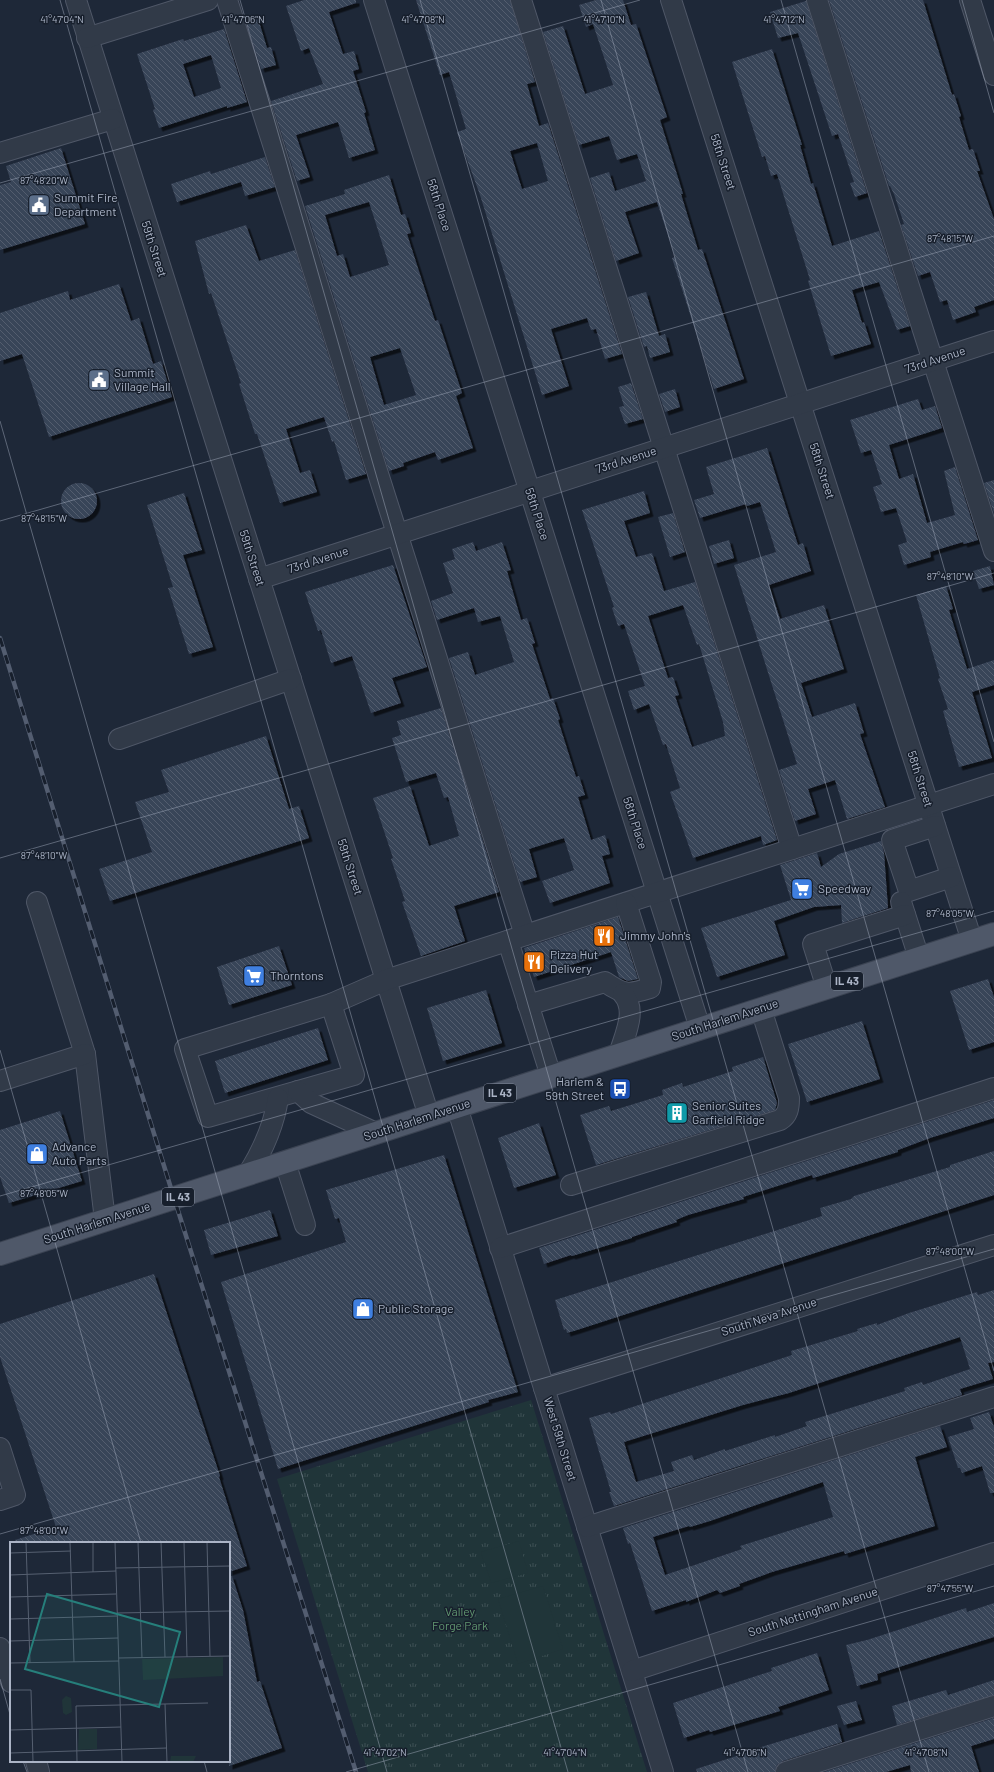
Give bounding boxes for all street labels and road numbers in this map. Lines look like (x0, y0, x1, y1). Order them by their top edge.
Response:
street label: 58th Street (708, 132, 740, 192)
street label: 58th Place (425, 177, 455, 233)
street label: 59th Street (139, 219, 171, 279)
street label: 73rd Avenue (902, 343, 967, 375)
street label: 58th Street (807, 441, 839, 501)
street label: 73rd Avenue (593, 443, 658, 475)
street label: 58th Place (523, 486, 553, 542)
street label: 59th Street (237, 528, 269, 588)
street label: 73rd Avenue (285, 543, 350, 575)
street label: 58th Street (905, 749, 937, 809)
street label: 58th Place (621, 795, 651, 851)
street label: 59th Street (335, 837, 367, 897)
road number: IL 43 (831, 972, 863, 990)
street label: South Harlem Avenue (670, 995, 780, 1043)
road number: IL 43 (484, 1084, 516, 1102)
street label: South Harlem Avenue (362, 1095, 472, 1143)
road number: IL 43 (162, 1188, 194, 1206)
street label: South Harlem Avenue (42, 1198, 152, 1246)
street label: South Neva Avenue (719, 1294, 818, 1338)
street label: West 59th Street (542, 1395, 580, 1482)
street label: South Nottingham Avenue (746, 1583, 879, 1639)

